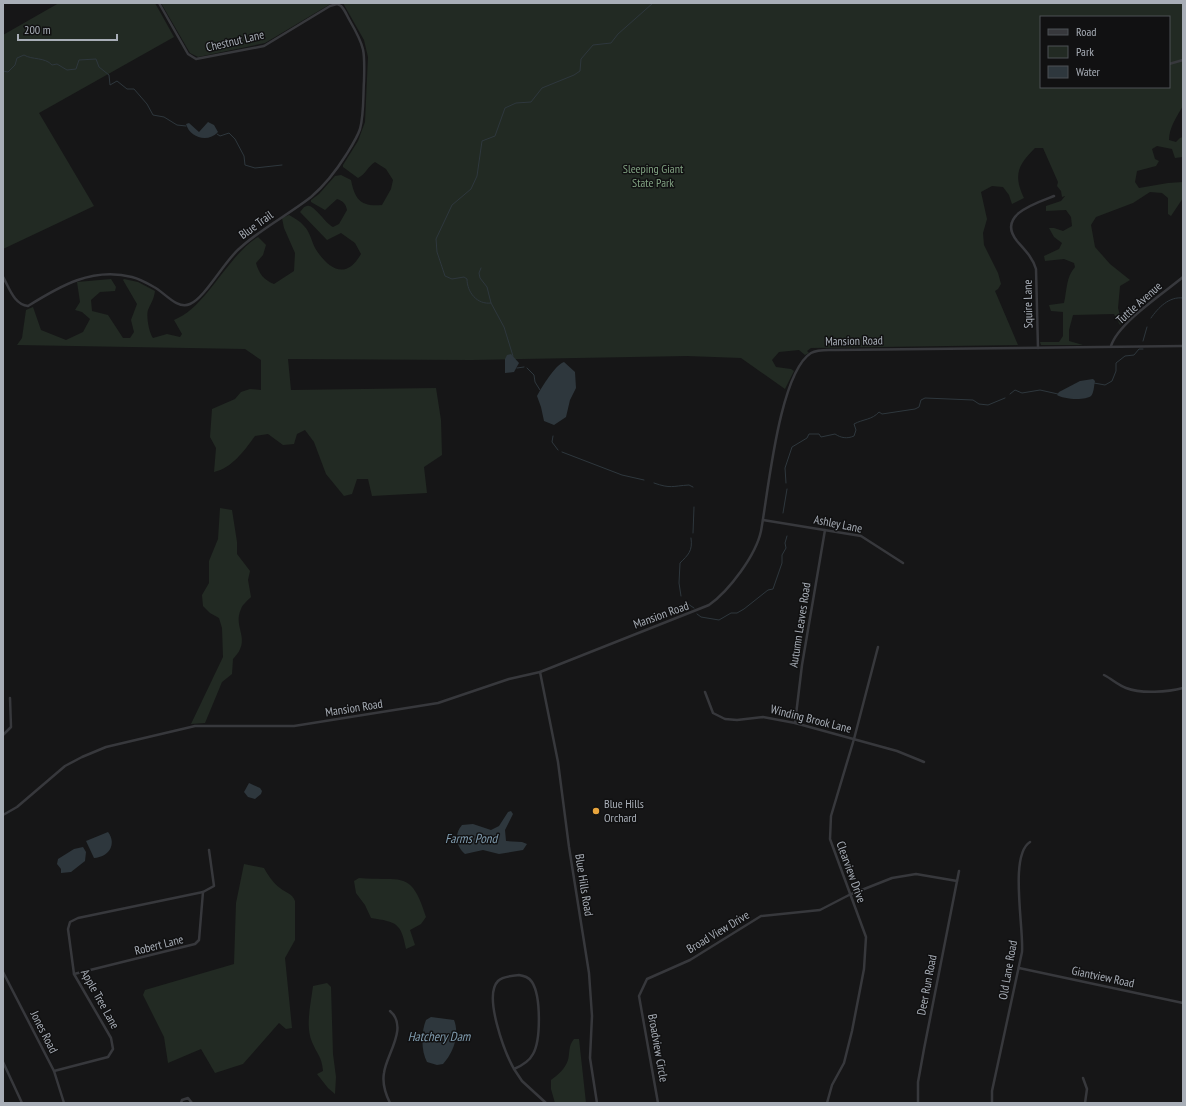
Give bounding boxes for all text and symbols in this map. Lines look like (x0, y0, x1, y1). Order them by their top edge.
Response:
scale bar (18, 16, 117, 42)
legend (1040, 16, 1170, 88)
text: 200 m (24, 22, 51, 37)
text: Road (1076, 24, 1096, 39)
street label: Chestnut Lane (204, 27, 265, 54)
text: Park (1076, 44, 1094, 59)
text: Water (1076, 64, 1101, 79)
park label: Sleeping Giant State Park (623, 161, 684, 190)
street label: Blue Trail (236, 207, 276, 242)
street label: Tuttle Avenue (1113, 278, 1165, 327)
street label: Squire Lane (1020, 279, 1035, 329)
street label: Mansion Road (825, 332, 883, 349)
street label: Ashley Lane (813, 511, 864, 536)
street label: Autumn Leaves Road (785, 581, 814, 669)
street label: Mansion Road (631, 598, 691, 631)
street label: Mansion Road (324, 696, 384, 719)
street label: Winding Brook Lane (769, 701, 853, 736)
place label: Blue Hills Orchard (604, 796, 644, 825)
marker: Blue Hills Orchard (591, 806, 601, 816)
water label: Farms Pond (445, 830, 499, 847)
street label: Clearview Drive (833, 839, 870, 905)
street label: Blue Hills Road (572, 853, 597, 917)
street label: Broad View Drive (684, 907, 752, 956)
street label: Robert Lane (133, 931, 185, 958)
street label: Old Lane Road (995, 939, 1020, 1001)
street label: Deer Run Road (913, 953, 940, 1016)
street label: Giantview Road (1070, 963, 1136, 990)
street label: Apple Tree Lane (78, 966, 123, 1031)
street label: Jones Road (27, 1007, 61, 1055)
street label: Broadview Circle (645, 1013, 672, 1083)
water label: Hatchery Dam (408, 1028, 472, 1045)

